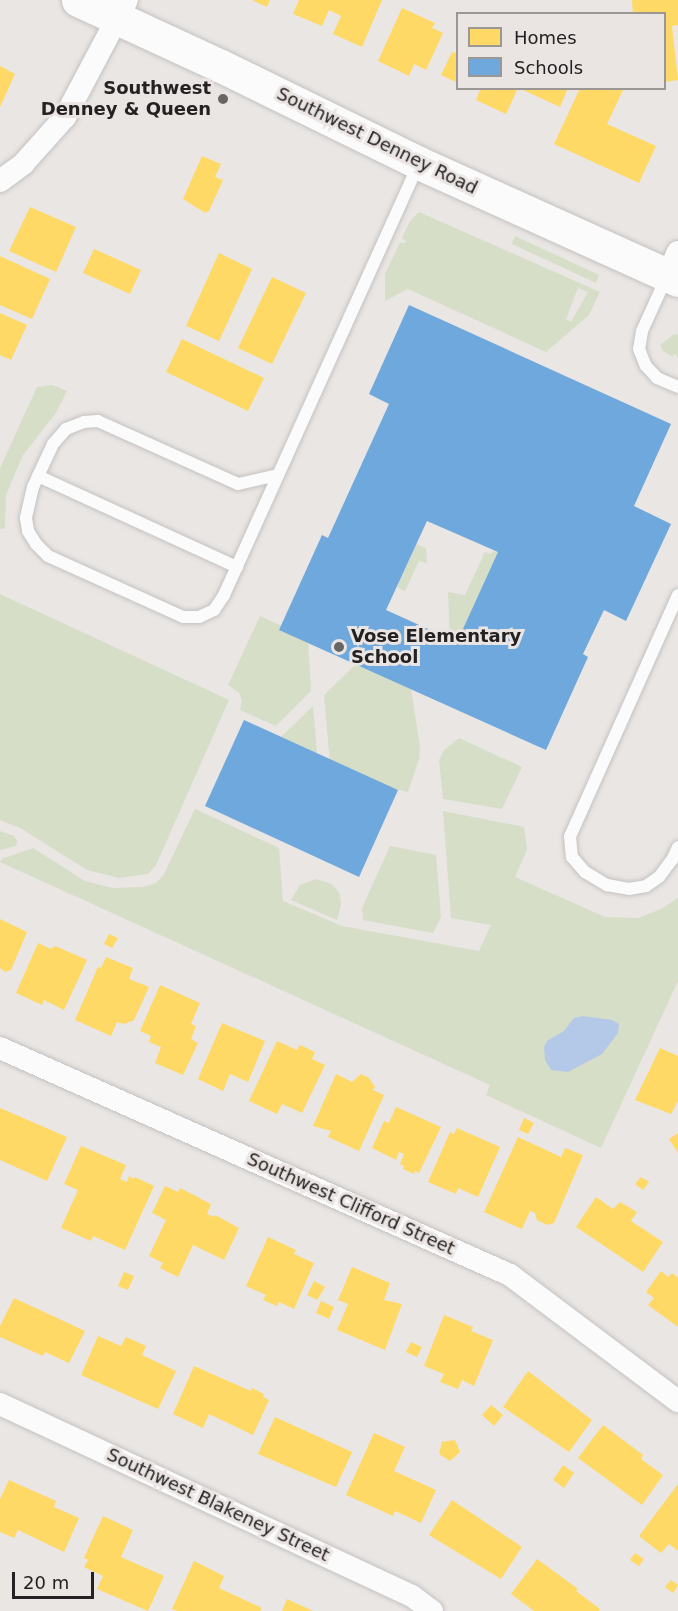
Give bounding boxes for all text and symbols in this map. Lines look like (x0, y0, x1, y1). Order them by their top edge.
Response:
legend (456, 12, 666, 90)
text: Homes (514, 27, 577, 48)
text: Schools (514, 57, 583, 78)
place label: Southwest Denney & Queen (41, 78, 211, 121)
street label: Southwest Denney Road (273, 83, 481, 199)
marker: Southwest Denney & Queen (216, 92, 230, 106)
place label: Vose Elementary School (351, 626, 521, 668)
marker: Vose Elementary School (332, 640, 346, 654)
street label: Southwest Clifford Street (244, 1148, 458, 1260)
street label: Southwest Blakeney Street (103, 1444, 333, 1566)
scale bar (15, 1560, 98, 1598)
text: 20 m (23, 1572, 69, 1593)

